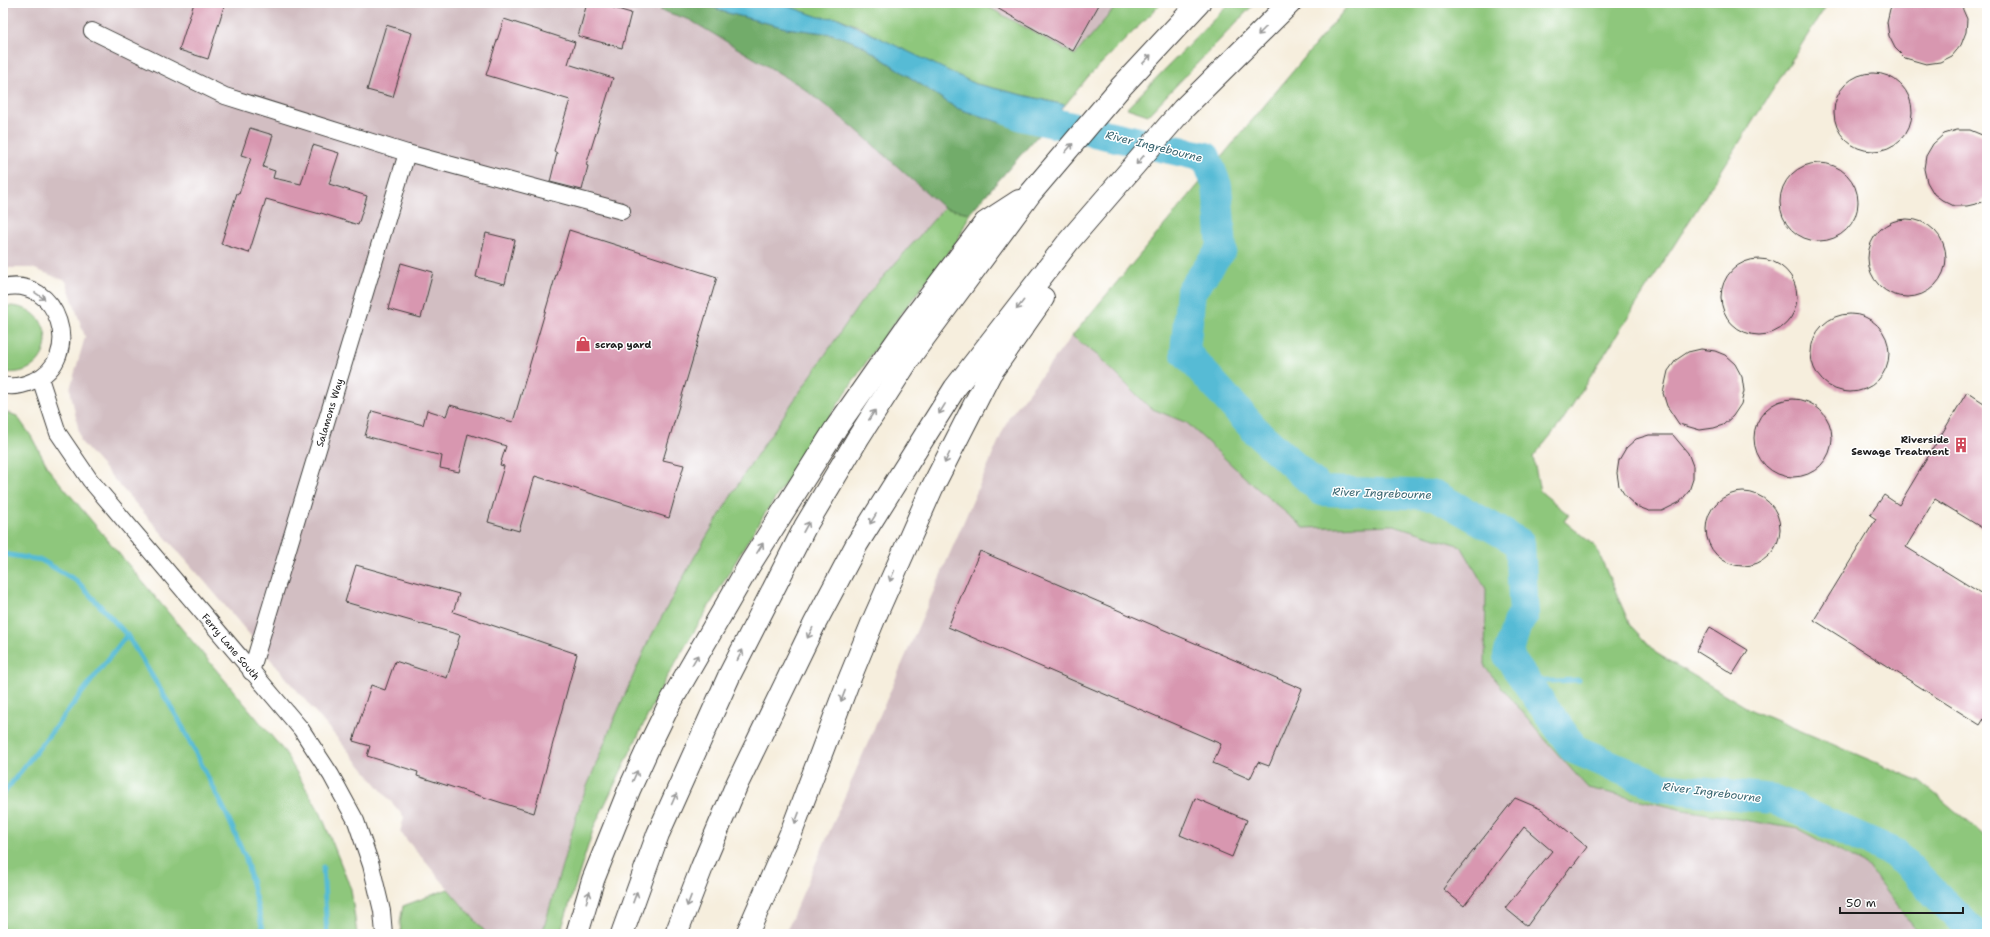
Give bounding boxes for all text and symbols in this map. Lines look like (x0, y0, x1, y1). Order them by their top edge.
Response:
one-way arrow (1257, 26, 1267, 36)
one-way arrow (1142, 54, 1152, 64)
water label: River Ingrebourne (1104, 127, 1204, 166)
one-way arrow (1065, 142, 1074, 153)
one-way arrow (1135, 155, 1144, 165)
one-way arrow (34, 292, 45, 300)
one-way arrow (1015, 300, 1024, 311)
shop icon: scrap yard (574, 335, 592, 353)
place label: scrap yard (595, 338, 652, 351)
street label: Salamons Way (313, 377, 346, 448)
one-way arrow (937, 403, 945, 415)
one-way arrow (869, 409, 877, 421)
place label: Riverside Sewage Treatment (1851, 433, 1949, 458)
building icon: Riverside Sewage Treatment (1952, 436, 1970, 454)
one-way arrow (943, 452, 950, 464)
water label: River Ingrebourne (1332, 484, 1432, 503)
one-way arrow (869, 513, 877, 524)
one-way arrow (802, 521, 810, 533)
one-way arrow (756, 543, 764, 554)
one-way arrow (888, 569, 896, 581)
street label: Ferry Lane South (199, 611, 263, 683)
one-way arrow (806, 627, 813, 639)
one-way arrow (737, 649, 744, 661)
one-way arrow (691, 654, 699, 666)
one-way arrow (838, 690, 846, 702)
one-way arrow (632, 770, 640, 782)
water label: River Ingrebourne (1662, 779, 1762, 806)
one-way arrow (671, 793, 678, 805)
one-way arrow (792, 811, 800, 823)
scale bar (1840, 889, 1963, 915)
one-way arrow (585, 890, 592, 903)
one-way arrow (632, 891, 639, 904)
one-way arrow (684, 894, 692, 906)
text: 50 m (1846, 895, 1876, 911)

